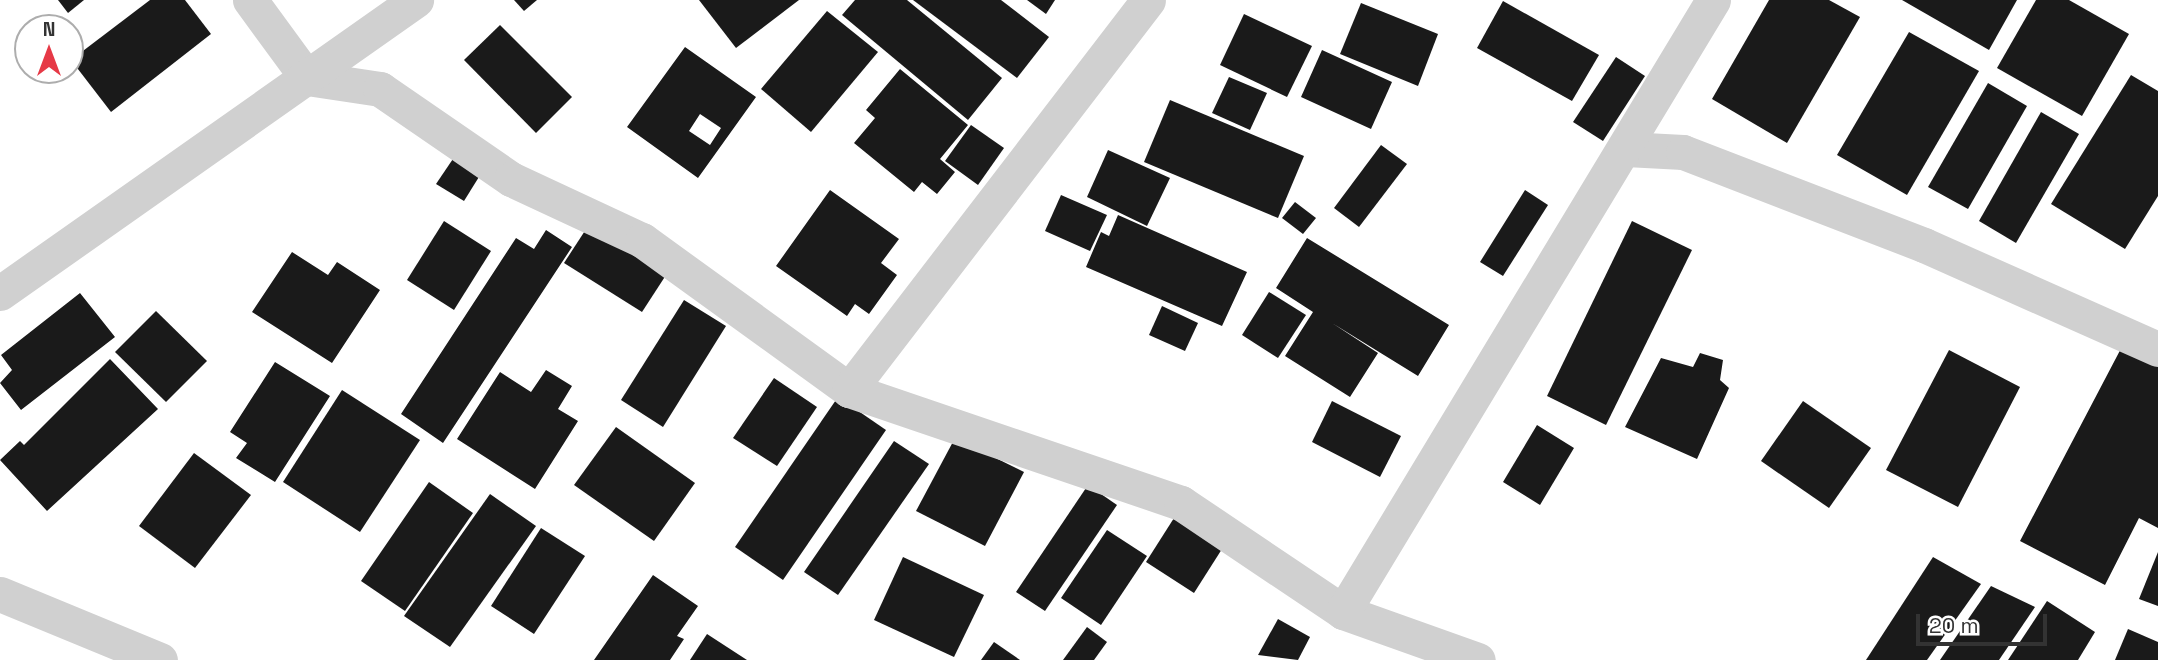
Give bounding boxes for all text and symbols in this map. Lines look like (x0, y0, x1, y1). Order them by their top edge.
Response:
north arrow (14, 14, 84, 84)
text: N (43, 17, 55, 42)
scale bar (1920, 600, 2051, 644)
text: 20 m (1929, 612, 1979, 639)

